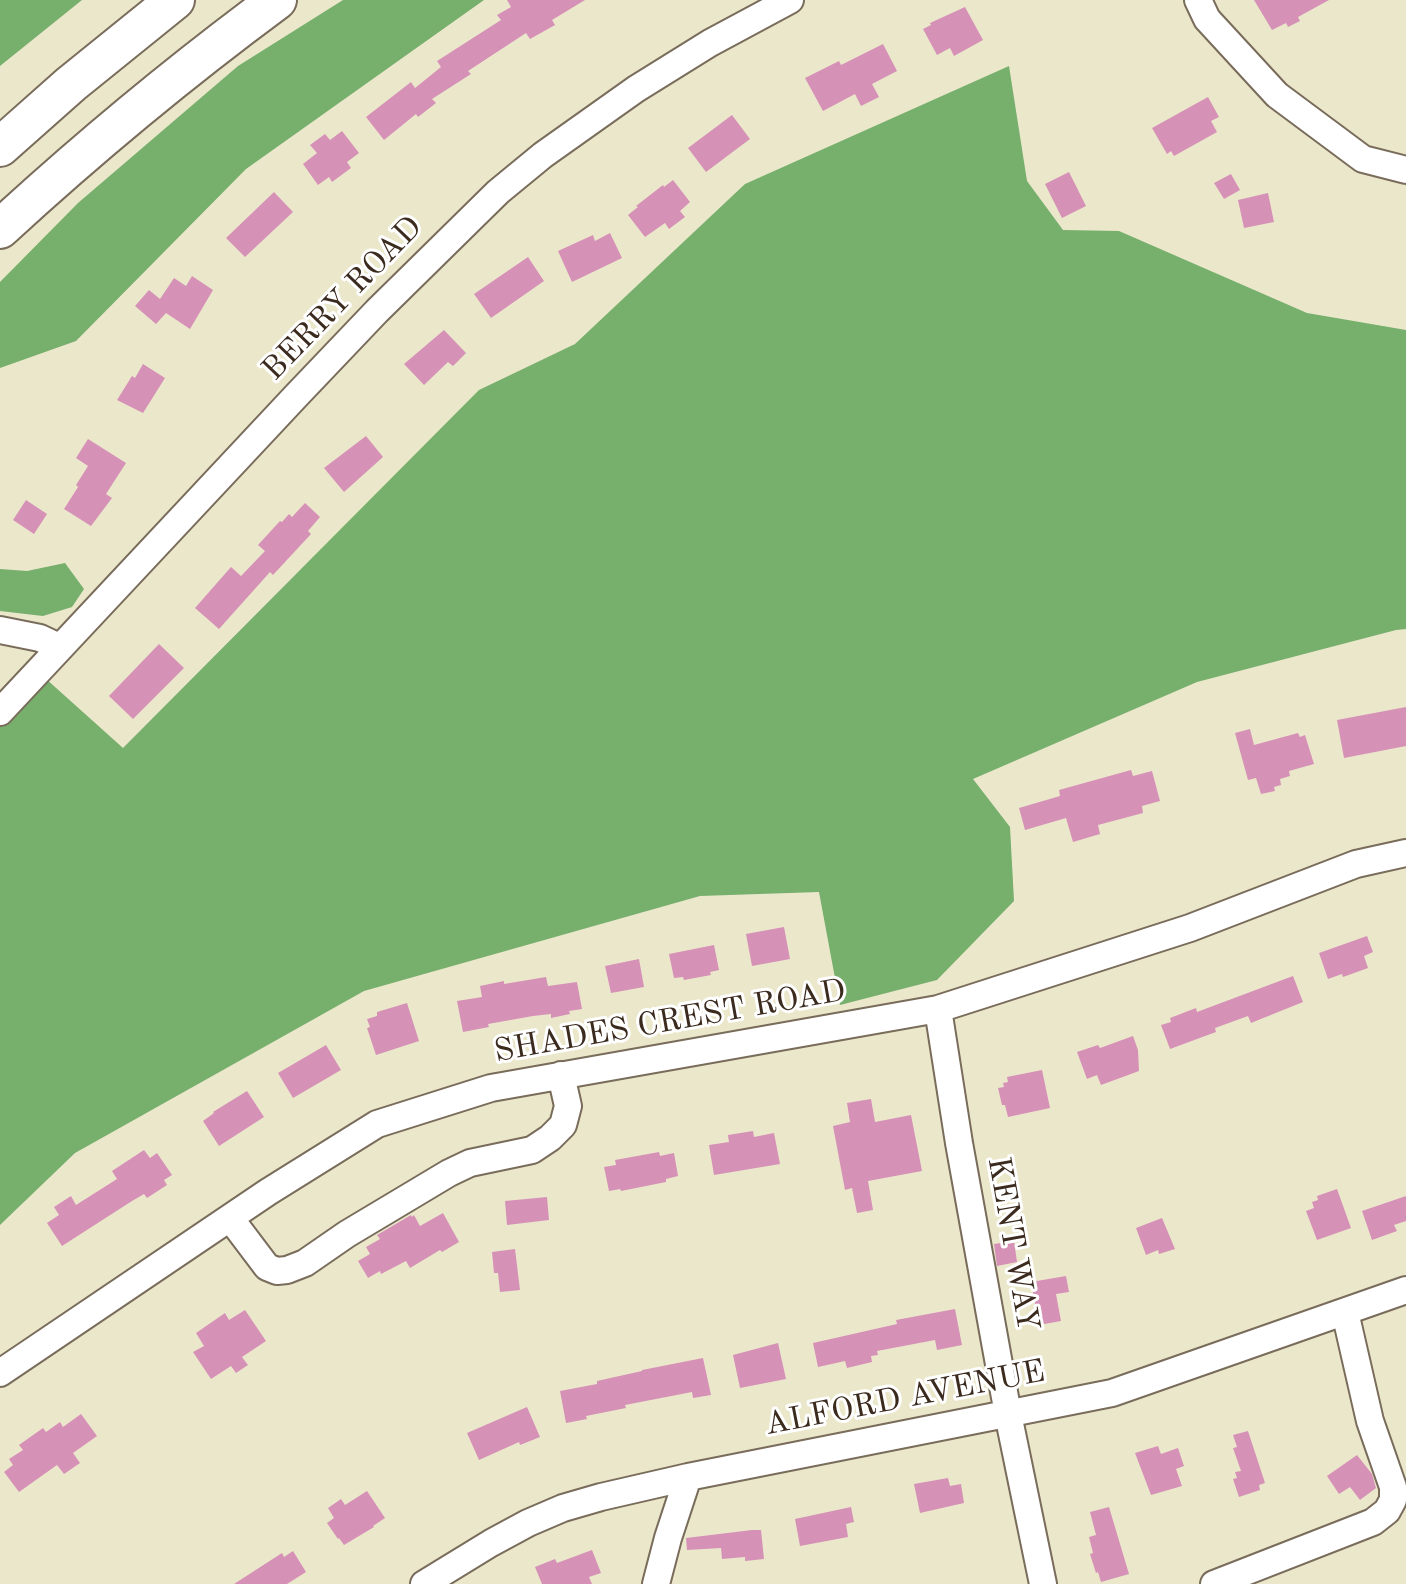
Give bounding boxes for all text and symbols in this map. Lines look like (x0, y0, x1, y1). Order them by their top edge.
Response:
street label: BERRY ROAD (255, 209, 431, 389)
street label: SHADES CREST ROAD (491, 972, 849, 1072)
street label: KENT WAY (978, 1154, 1046, 1334)
street label: ALFORD AVENUE (762, 1353, 1048, 1445)

